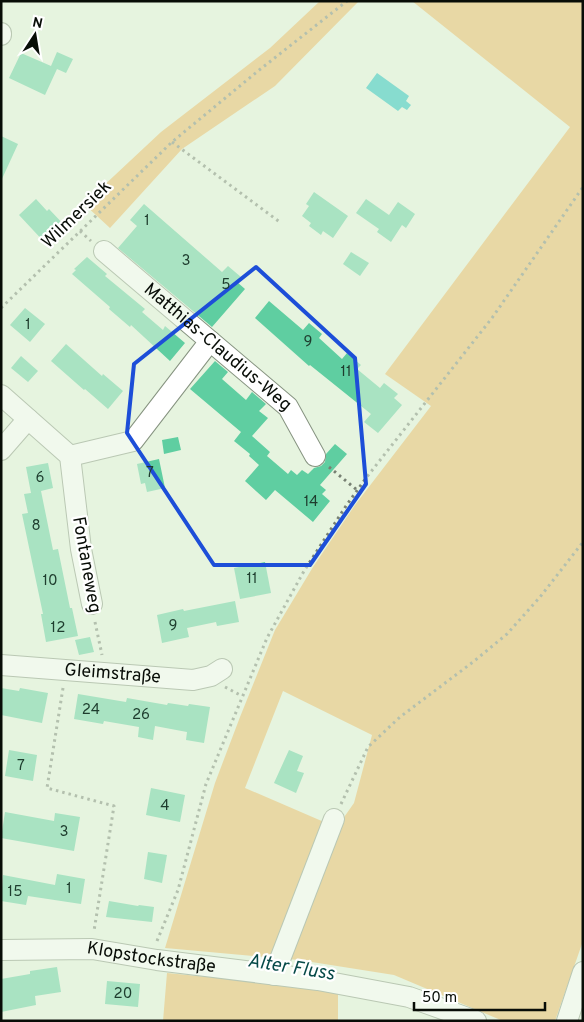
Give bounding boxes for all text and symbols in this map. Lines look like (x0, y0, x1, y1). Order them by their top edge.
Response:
north arrow (10, 10, 60, 60)
text: N (31, 14, 44, 33)
street label: Wilmersiek (37, 176, 117, 254)
house number: 1 (144, 212, 150, 231)
house number: 3 (181, 252, 191, 271)
house number: 5 (221, 276, 231, 295)
street label: Matthias-Claudius-Weg (139, 278, 296, 417)
house number: 1 (25, 316, 31, 335)
house number: 9 (304, 333, 312, 352)
house number: 11 (340, 363, 352, 382)
house number: 7 (146, 464, 154, 483)
house number: 6 (36, 469, 45, 488)
house number: 14 (304, 493, 318, 512)
street label: Fontaneweg (66, 515, 106, 615)
house number: 8 (31, 517, 41, 536)
house number: 11 (246, 570, 258, 589)
house number: 10 (42, 572, 58, 591)
house number: 9 (169, 617, 177, 636)
house number: 12 (51, 619, 65, 638)
street label: Gleimstraße (64, 658, 162, 689)
house number: 24 (82, 701, 100, 720)
house number: 26 (132, 706, 150, 725)
house number: 7 (17, 757, 25, 776)
house number: 4 (160, 797, 170, 816)
house number: 3 (59, 823, 69, 842)
house number: 1 (66, 880, 72, 899)
house number: 15 (8, 883, 22, 902)
street label: Klopstockstraße (85, 937, 217, 979)
water label: Alter Fluss (246, 949, 337, 987)
scale bar (414, 980, 545, 1012)
house number: 20 (114, 985, 132, 1004)
text: 50 m (422, 989, 457, 1008)

